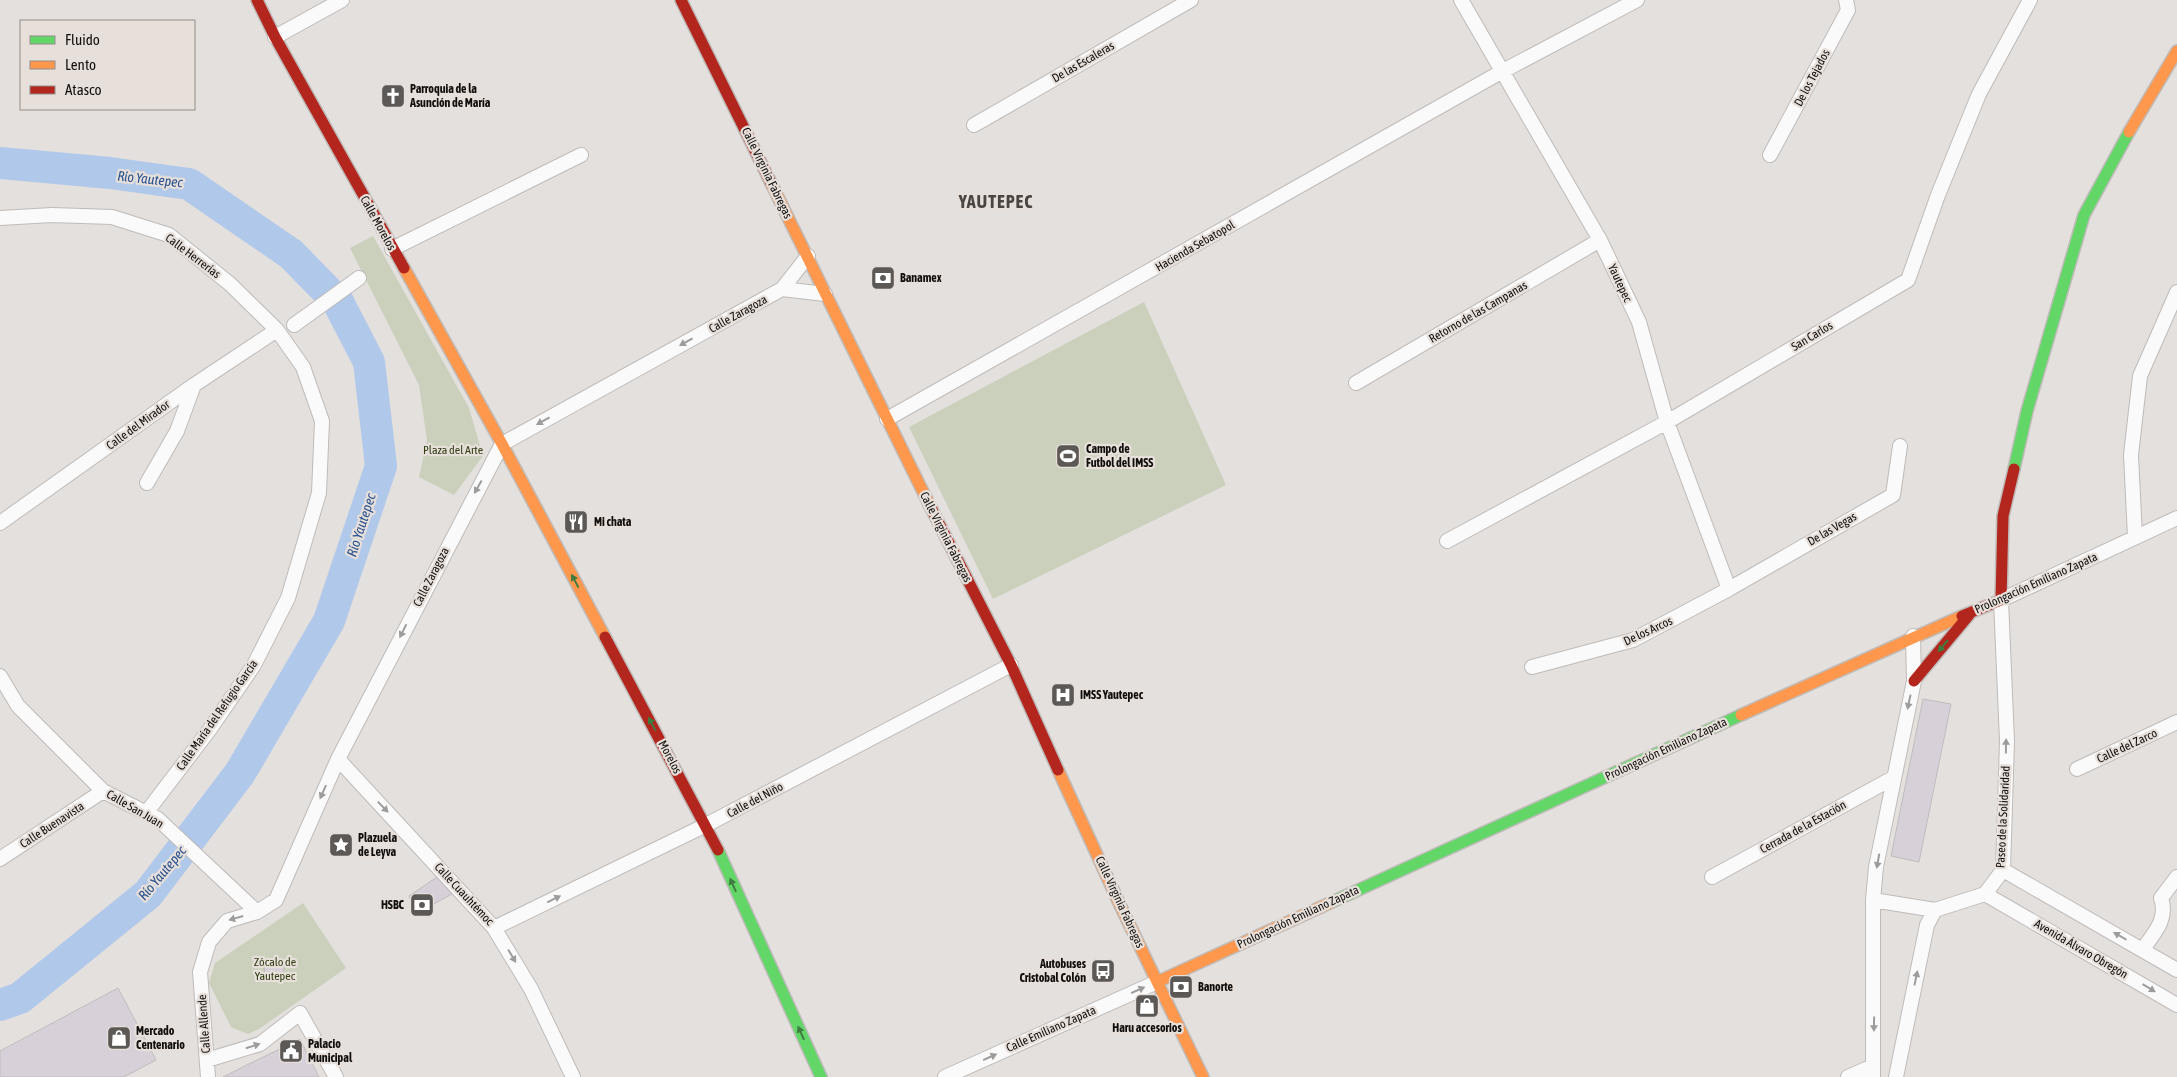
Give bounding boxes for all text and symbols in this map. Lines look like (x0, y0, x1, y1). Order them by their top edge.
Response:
legend (20, 20, 195, 110)
text: Fluido (65, 31, 100, 48)
street label: De las Escaleras (1049, 39, 1117, 85)
street label: De los Tejados (1791, 47, 1833, 109)
text: Lento (65, 56, 96, 73)
text: Atasco (65, 81, 102, 98)
place label: Parroquia de la Asunción de María (409, 82, 491, 110)
church icon: Parroquia de la Asunción de María (380, 83, 406, 109)
street label: Calle Virginia Fabregas (739, 125, 795, 221)
water label: Río Yautepec (117, 168, 184, 190)
district label: YAUTEPEC (958, 191, 1033, 212)
street label: Calle Morelos (357, 193, 399, 253)
street label: Hacienda Sebatopol (1153, 217, 1238, 274)
street label: Calle Herrerías (163, 231, 223, 281)
street label: Yautepec (1605, 262, 1635, 305)
bank icon: Banamex (870, 265, 896, 291)
place label: Banamex (900, 271, 942, 285)
street label: Retorno de las Campanas (1426, 278, 1530, 346)
street label: Calle Zaragoza (706, 292, 770, 336)
street label: San Carlos (1789, 318, 1835, 354)
one-way arrow (679, 338, 692, 347)
street label: Calle del Mirador (104, 397, 173, 453)
one-way arrow (536, 417, 551, 425)
place label: Campo de Futbol del IMSS (1086, 442, 1153, 470)
park label: Plaza del Arte (423, 443, 483, 457)
sports icon: Campo de Futbol del IMSS (1055, 443, 1081, 469)
one-way arrow (474, 480, 483, 494)
street label: Calle Virginia Fabregas (917, 490, 975, 584)
water label: Río Yautepec (343, 491, 379, 559)
restaurant icon: Mi chata (563, 509, 589, 535)
street label: De las Vegas (1805, 509, 1859, 549)
place label: Mi chata (594, 515, 632, 529)
street label: Calle Zaragoza (410, 545, 452, 609)
street label: Prolongación Emiliano Zapata (1972, 550, 2100, 616)
one-way arrow (571, 574, 579, 588)
street label: De los Arcos (1621, 614, 1675, 648)
one-way arrow (399, 625, 408, 638)
one-way arrow (1937, 640, 1948, 653)
street label: Calle María del Refugio García (174, 657, 260, 773)
hospital icon: IMSS Yautepec (1050, 682, 1076, 708)
place label: IMSS Yautepec (1080, 688, 1144, 702)
one-way arrow (1905, 694, 1913, 709)
street label: Prolongación Emiliano Zapata (1603, 715, 1729, 783)
one-way arrow (648, 717, 656, 731)
street label: Calle del Zarco (2095, 726, 2160, 766)
street label: Morelos (655, 738, 685, 776)
one-way arrow (2002, 738, 2010, 754)
street label: Paseo de la Solidaridad (1993, 765, 2013, 869)
street label: Calle del Niño (725, 779, 786, 821)
one-way arrow (319, 785, 327, 799)
street label: Calle San Juan (104, 787, 166, 831)
street label: Cerrada de la Estación (1757, 798, 1849, 856)
street label: Calle Buenavista (17, 799, 87, 851)
one-way arrow (377, 801, 389, 813)
place label: Plazuela de Leyva (358, 831, 397, 859)
place icon: Plazuela de Leyva (328, 832, 354, 858)
water label: Río Yautepec (135, 842, 190, 903)
street label: Calle Virginia Fabregas (1093, 854, 1147, 950)
one-way arrow (1873, 854, 1881, 870)
street label: Calle Cuauhtémoc (432, 860, 497, 929)
one-way arrow (729, 878, 737, 892)
street label: Prolongación Emiliano Zapata (1235, 883, 1361, 951)
bank icon: HSBC (409, 892, 435, 918)
one-way arrow (547, 895, 561, 903)
place label: HSBC (381, 898, 405, 912)
one-way arrow (228, 915, 243, 923)
street label: Avenida Álvaro Obregón (2032, 916, 2130, 982)
one-way arrow (2114, 932, 2127, 941)
one-way arrow (507, 950, 516, 963)
park label: Zócalo de Yautepec (254, 955, 296, 983)
place label: Autobuses Cristobal Colón (1019, 957, 1087, 985)
bus stop icon: Autobuses Cristobal Colón (1090, 958, 1116, 984)
one-way arrow (1912, 970, 1920, 985)
bank icon: Banorte (1168, 974, 1194, 1000)
place label: Banorte (1198, 980, 1233, 994)
one-way arrow (2142, 983, 2155, 992)
one-way arrow (1131, 986, 1145, 994)
shop icon: Haru accesorios (1134, 993, 1160, 1019)
street label: Calle Allende (195, 994, 213, 1054)
street label: Calle Emiliano Zapata (1004, 1003, 1098, 1055)
one-way arrow (1870, 1016, 1878, 1032)
place label: Haru accesorios (1112, 1021, 1183, 1035)
place label: Mercado Centenario (136, 1024, 185, 1052)
shop icon: Mercado Centenario (106, 1025, 132, 1051)
one-way arrow (796, 1026, 804, 1040)
place label: Palacio Municipal (308, 1037, 353, 1065)
public building icon: Palacio Municipal (278, 1038, 304, 1064)
one-way arrow (246, 1042, 261, 1049)
one-way arrow (983, 1053, 997, 1061)

